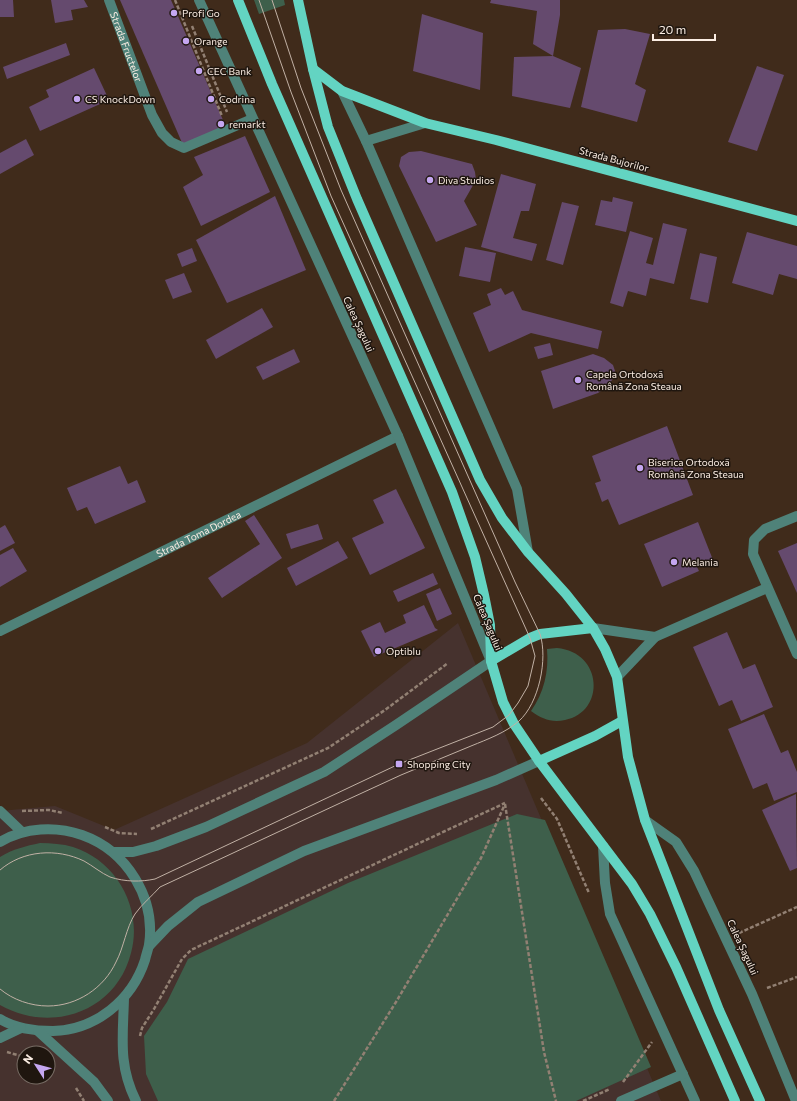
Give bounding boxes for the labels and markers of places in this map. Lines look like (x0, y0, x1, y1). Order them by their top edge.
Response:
place label: Profi Go (182, 7, 220, 19)
marker: Profi Go (169, 8, 179, 18)
place label: Orange (194, 35, 228, 47)
marker: Orange (181, 36, 191, 46)
place label: CEC Bank (207, 65, 252, 77)
marker: CEC Bank (194, 66, 204, 76)
place label: CS KnockDown (85, 93, 155, 105)
place label: Codrina (219, 93, 255, 105)
marker: CS KnockDown (72, 94, 82, 104)
marker: Codrina (206, 94, 216, 104)
place label: remarkt (229, 118, 266, 130)
marker: remarkt (216, 119, 226, 129)
place label: Diva Studios (438, 174, 495, 186)
marker: Diva Studios (425, 175, 435, 185)
place label: Capela Ortodoxă Română Zona Steaua (586, 368, 682, 392)
marker: Capela Ortodoxă Română Zona Steaua (573, 375, 583, 385)
place label: Biserica Ortodoxă Română Zona Steaua (648, 456, 744, 480)
marker: Biserica Ortodoxă Română Zona Steaua (635, 463, 645, 473)
place label: Melania (682, 556, 718, 568)
marker: Melania (669, 557, 679, 567)
place label: Optiblu (386, 645, 421, 657)
marker: Optiblu (373, 646, 383, 656)
place label: Shopping City (407, 758, 471, 770)
marker: Shopping City (394, 759, 404, 769)

